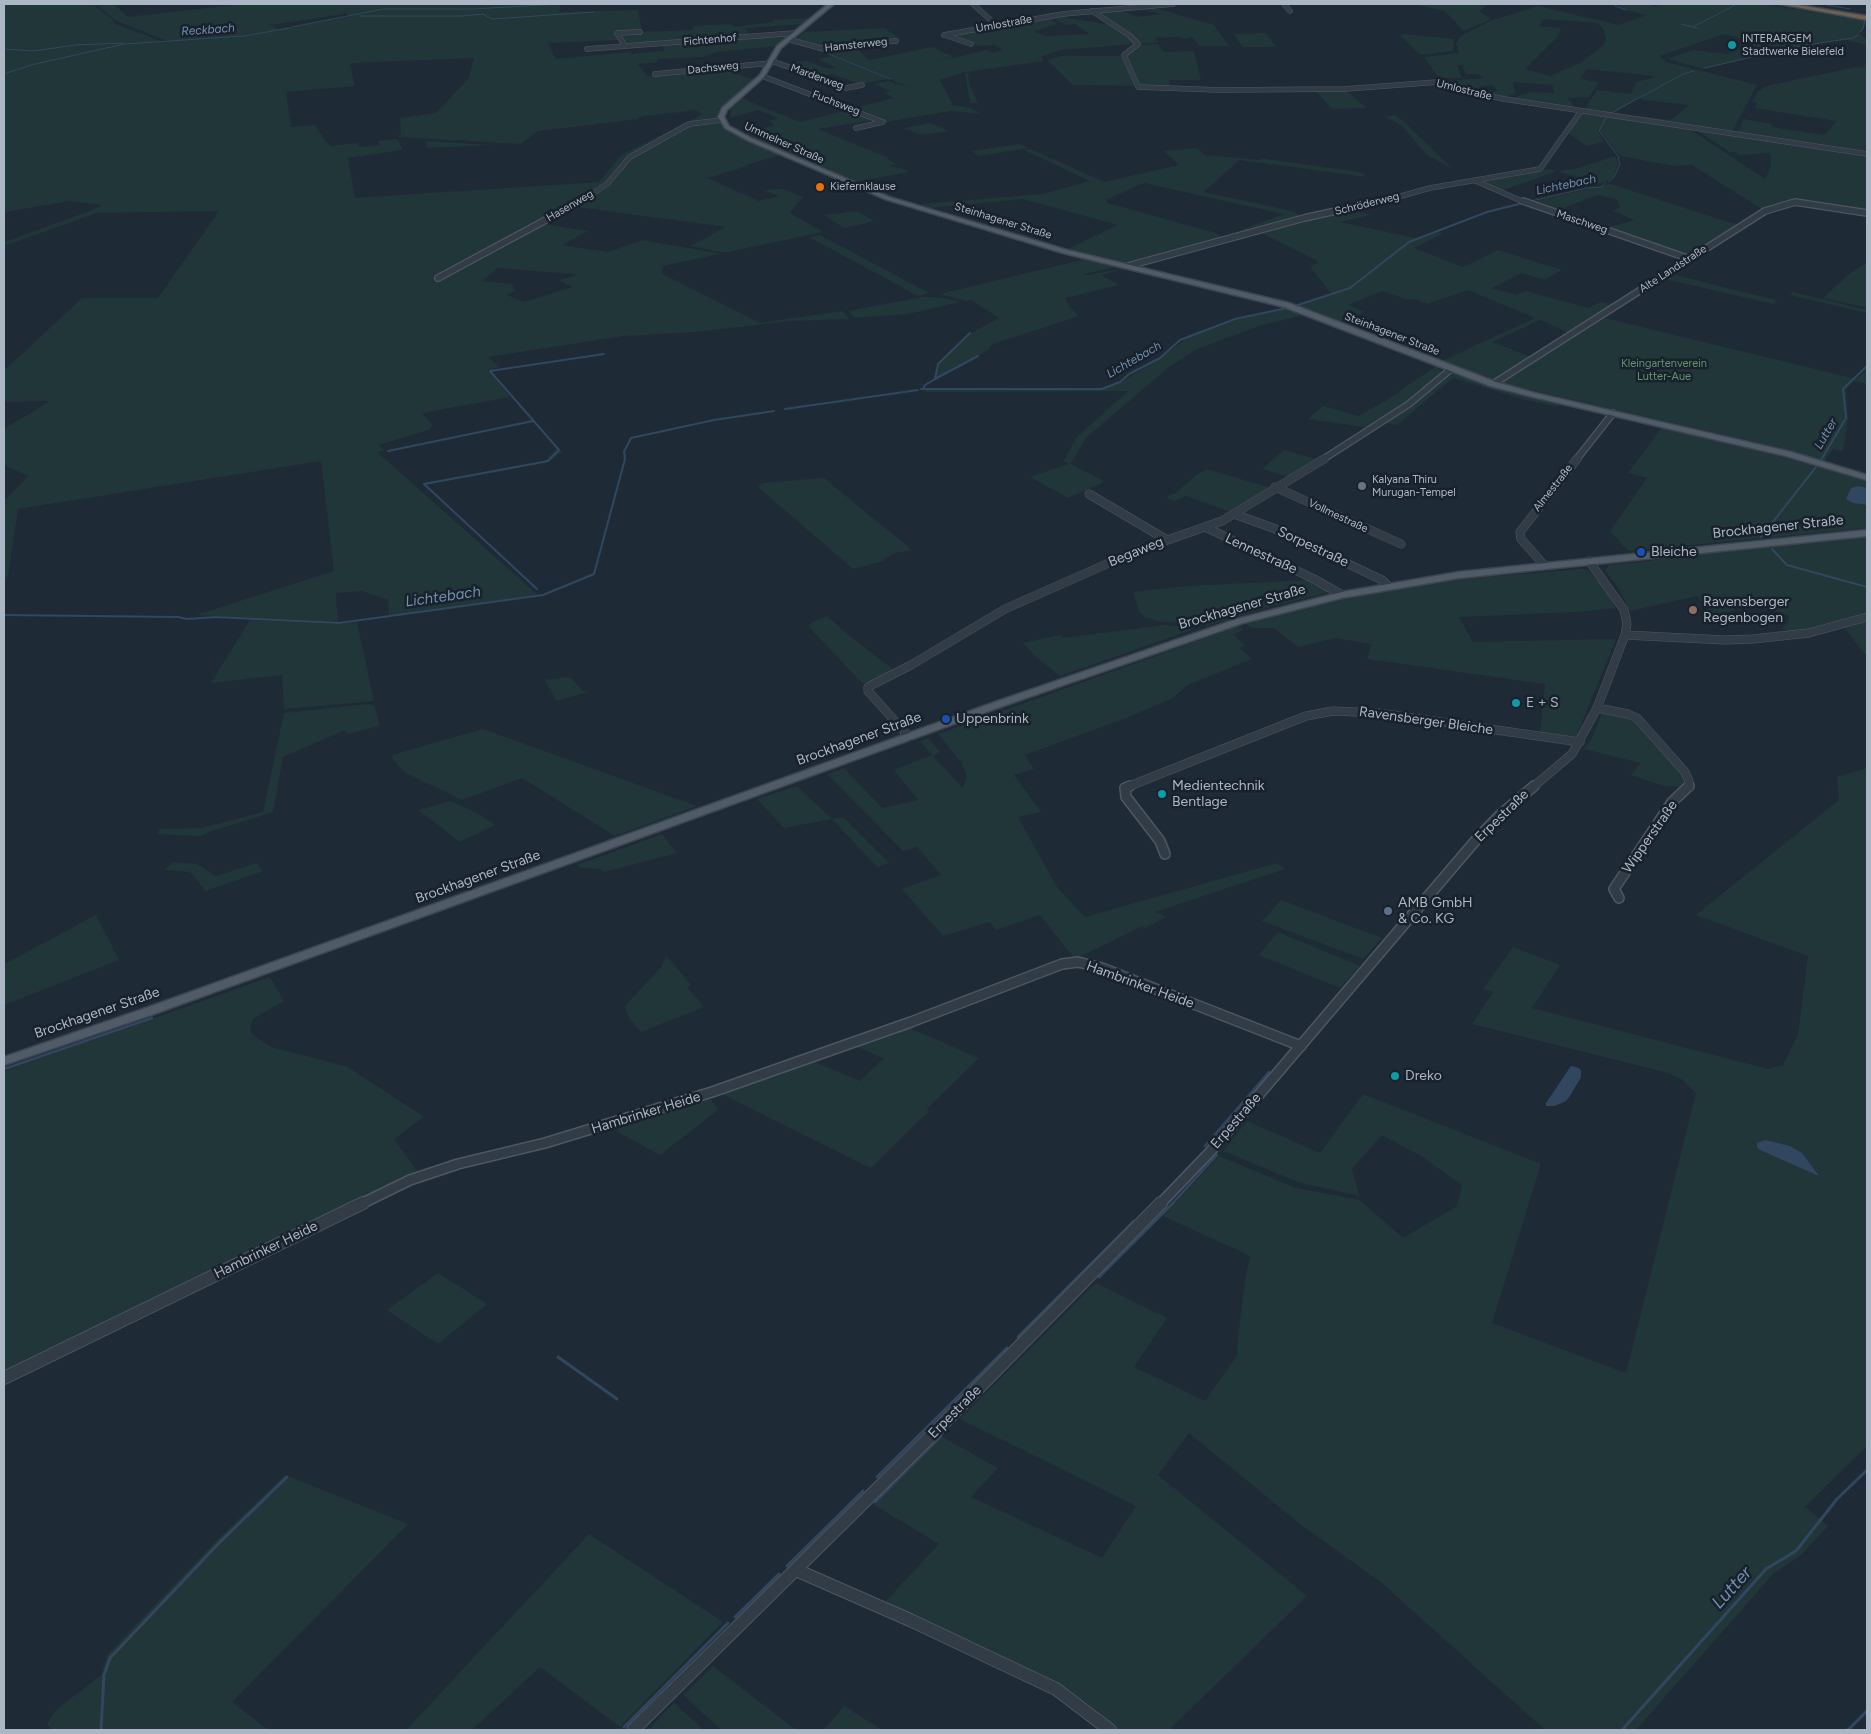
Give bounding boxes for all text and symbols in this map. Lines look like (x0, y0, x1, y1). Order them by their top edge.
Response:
street label: Umlostraße (975, 13, 1033, 35)
water label: Reckbach (181, 21, 235, 39)
street label: Fichtenhof (683, 31, 737, 49)
place label: INTERARGEM Stadtwerke Bielefeld (1742, 32, 1844, 58)
street label: Hamsterweg (824, 35, 888, 55)
marker: INTERARGEM Stadtwerke Bielefeld (1726, 39, 1738, 51)
street label: Dachsweg (687, 59, 739, 77)
street label: Marderweg (789, 61, 845, 93)
street label: Umlostraße (1435, 77, 1493, 103)
street label: Fuchsweg (810, 88, 862, 118)
street label: Ummelner Straße (742, 119, 826, 167)
water label: Lichtebach (1535, 172, 1597, 198)
place label: Kiefernklause (830, 180, 896, 194)
marker: Kiefernklause (814, 181, 826, 193)
street label: Hasenweg (544, 187, 596, 225)
street label: Schröderweg (1333, 190, 1401, 218)
street label: Steinhagener Straße (953, 200, 1053, 242)
street label: Maschweg (1555, 207, 1609, 237)
street label: Alte Landstraße (1637, 242, 1709, 296)
street label: Steinhagener Straße (1343, 310, 1441, 358)
water label: Lichtebach (1104, 339, 1164, 381)
park label: Kleingartenverein Lutter-Aue (1621, 357, 1707, 383)
water label: Lutter (1812, 416, 1840, 452)
street label: Almestraße (1531, 462, 1575, 514)
place label: Kalyana Thiru Murugan-Tempel (1372, 473, 1456, 499)
marker: Kalyana Thiru Murugan-Tempel (1356, 480, 1368, 492)
street label: Vollmestraße (1306, 496, 1370, 536)
street label: Brockhagener Straße (1712, 512, 1844, 542)
street label: Sorpestraße (1275, 523, 1351, 571)
street label: Lennestraße (1222, 530, 1300, 578)
street label: Begaweg (1106, 533, 1166, 571)
place label: Bleiche (1651, 544, 1697, 560)
marker: Bleiche (1635, 546, 1647, 558)
street label: Brockhagener Straße (1176, 581, 1308, 633)
water label: Lichtebach (404, 583, 482, 611)
place label: Ravensberger Regenbogen (1703, 594, 1789, 626)
marker: Ravensberger Regenbogen (1687, 604, 1699, 616)
place label: E + S (1526, 695, 1559, 711)
marker: E + S (1510, 697, 1522, 709)
street label: Ravensberger Bleiche (1358, 703, 1494, 739)
street label: Brockhagener Straße (794, 709, 924, 769)
place label: Uppenbrink (956, 711, 1029, 727)
marker: Uppenbrink (940, 713, 952, 725)
place label: Medientechnik Bentlage (1172, 778, 1265, 810)
street label: Erpestraße (1472, 786, 1532, 846)
marker: Medientechnik Bentlage (1156, 788, 1168, 800)
street label: Wipperstraße (1619, 797, 1681, 877)
street label: Brockhagener Straße (413, 847, 543, 907)
place label: AMB GmbH & Co. KG (1398, 895, 1473, 928)
marker: AMB GmbH & Co. KG (1382, 905, 1394, 917)
street label: Hambrinker Heide (1084, 958, 1196, 1012)
street label: Brockhagener Straße (32, 984, 162, 1042)
place label: Dreko (1405, 1068, 1442, 1084)
marker: Dreko (1389, 1070, 1401, 1082)
street label: Hambrinker Heide (589, 1088, 703, 1138)
street label: Erpestraße (1207, 1090, 1265, 1152)
street label: Hambrinker Heide (211, 1218, 321, 1282)
street label: Erpestraße (925, 1382, 985, 1442)
water label: Lutter (1707, 1562, 1757, 1614)

